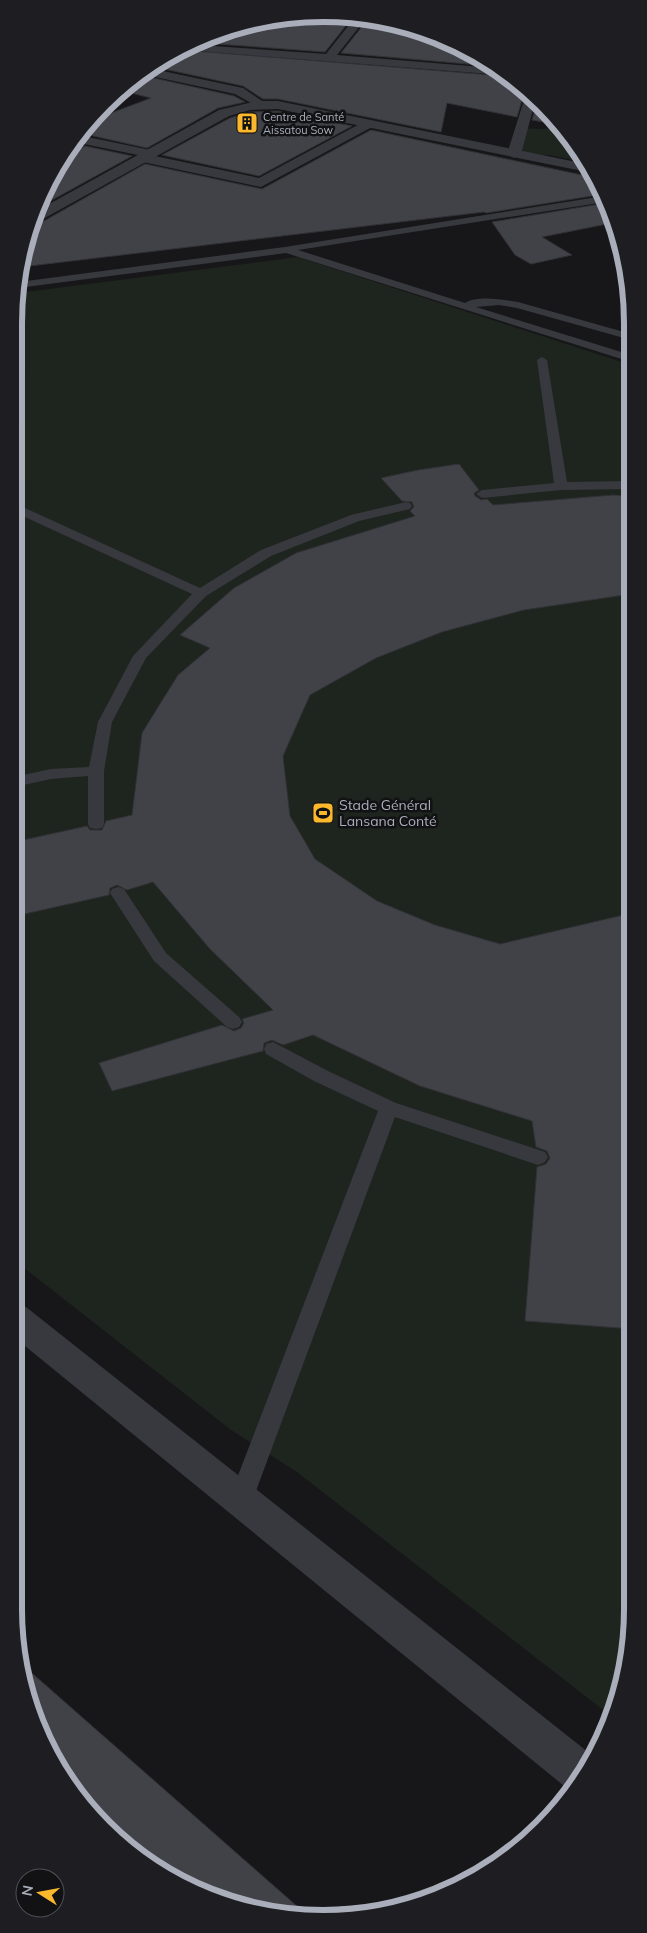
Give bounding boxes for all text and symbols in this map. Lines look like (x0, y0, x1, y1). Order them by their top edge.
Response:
place label: Centre de Santé Aissatou Sow (263, 110, 344, 137)
building icon: Centre de Santé Aissatou Sow (235, 111, 259, 135)
place label: Stade Général Lansana Conté (339, 796, 437, 830)
sports icon: Stade Général Lansana Conté (311, 801, 335, 825)
north arrow (15, 1868, 65, 1918)
text: N (17, 1884, 37, 1897)

